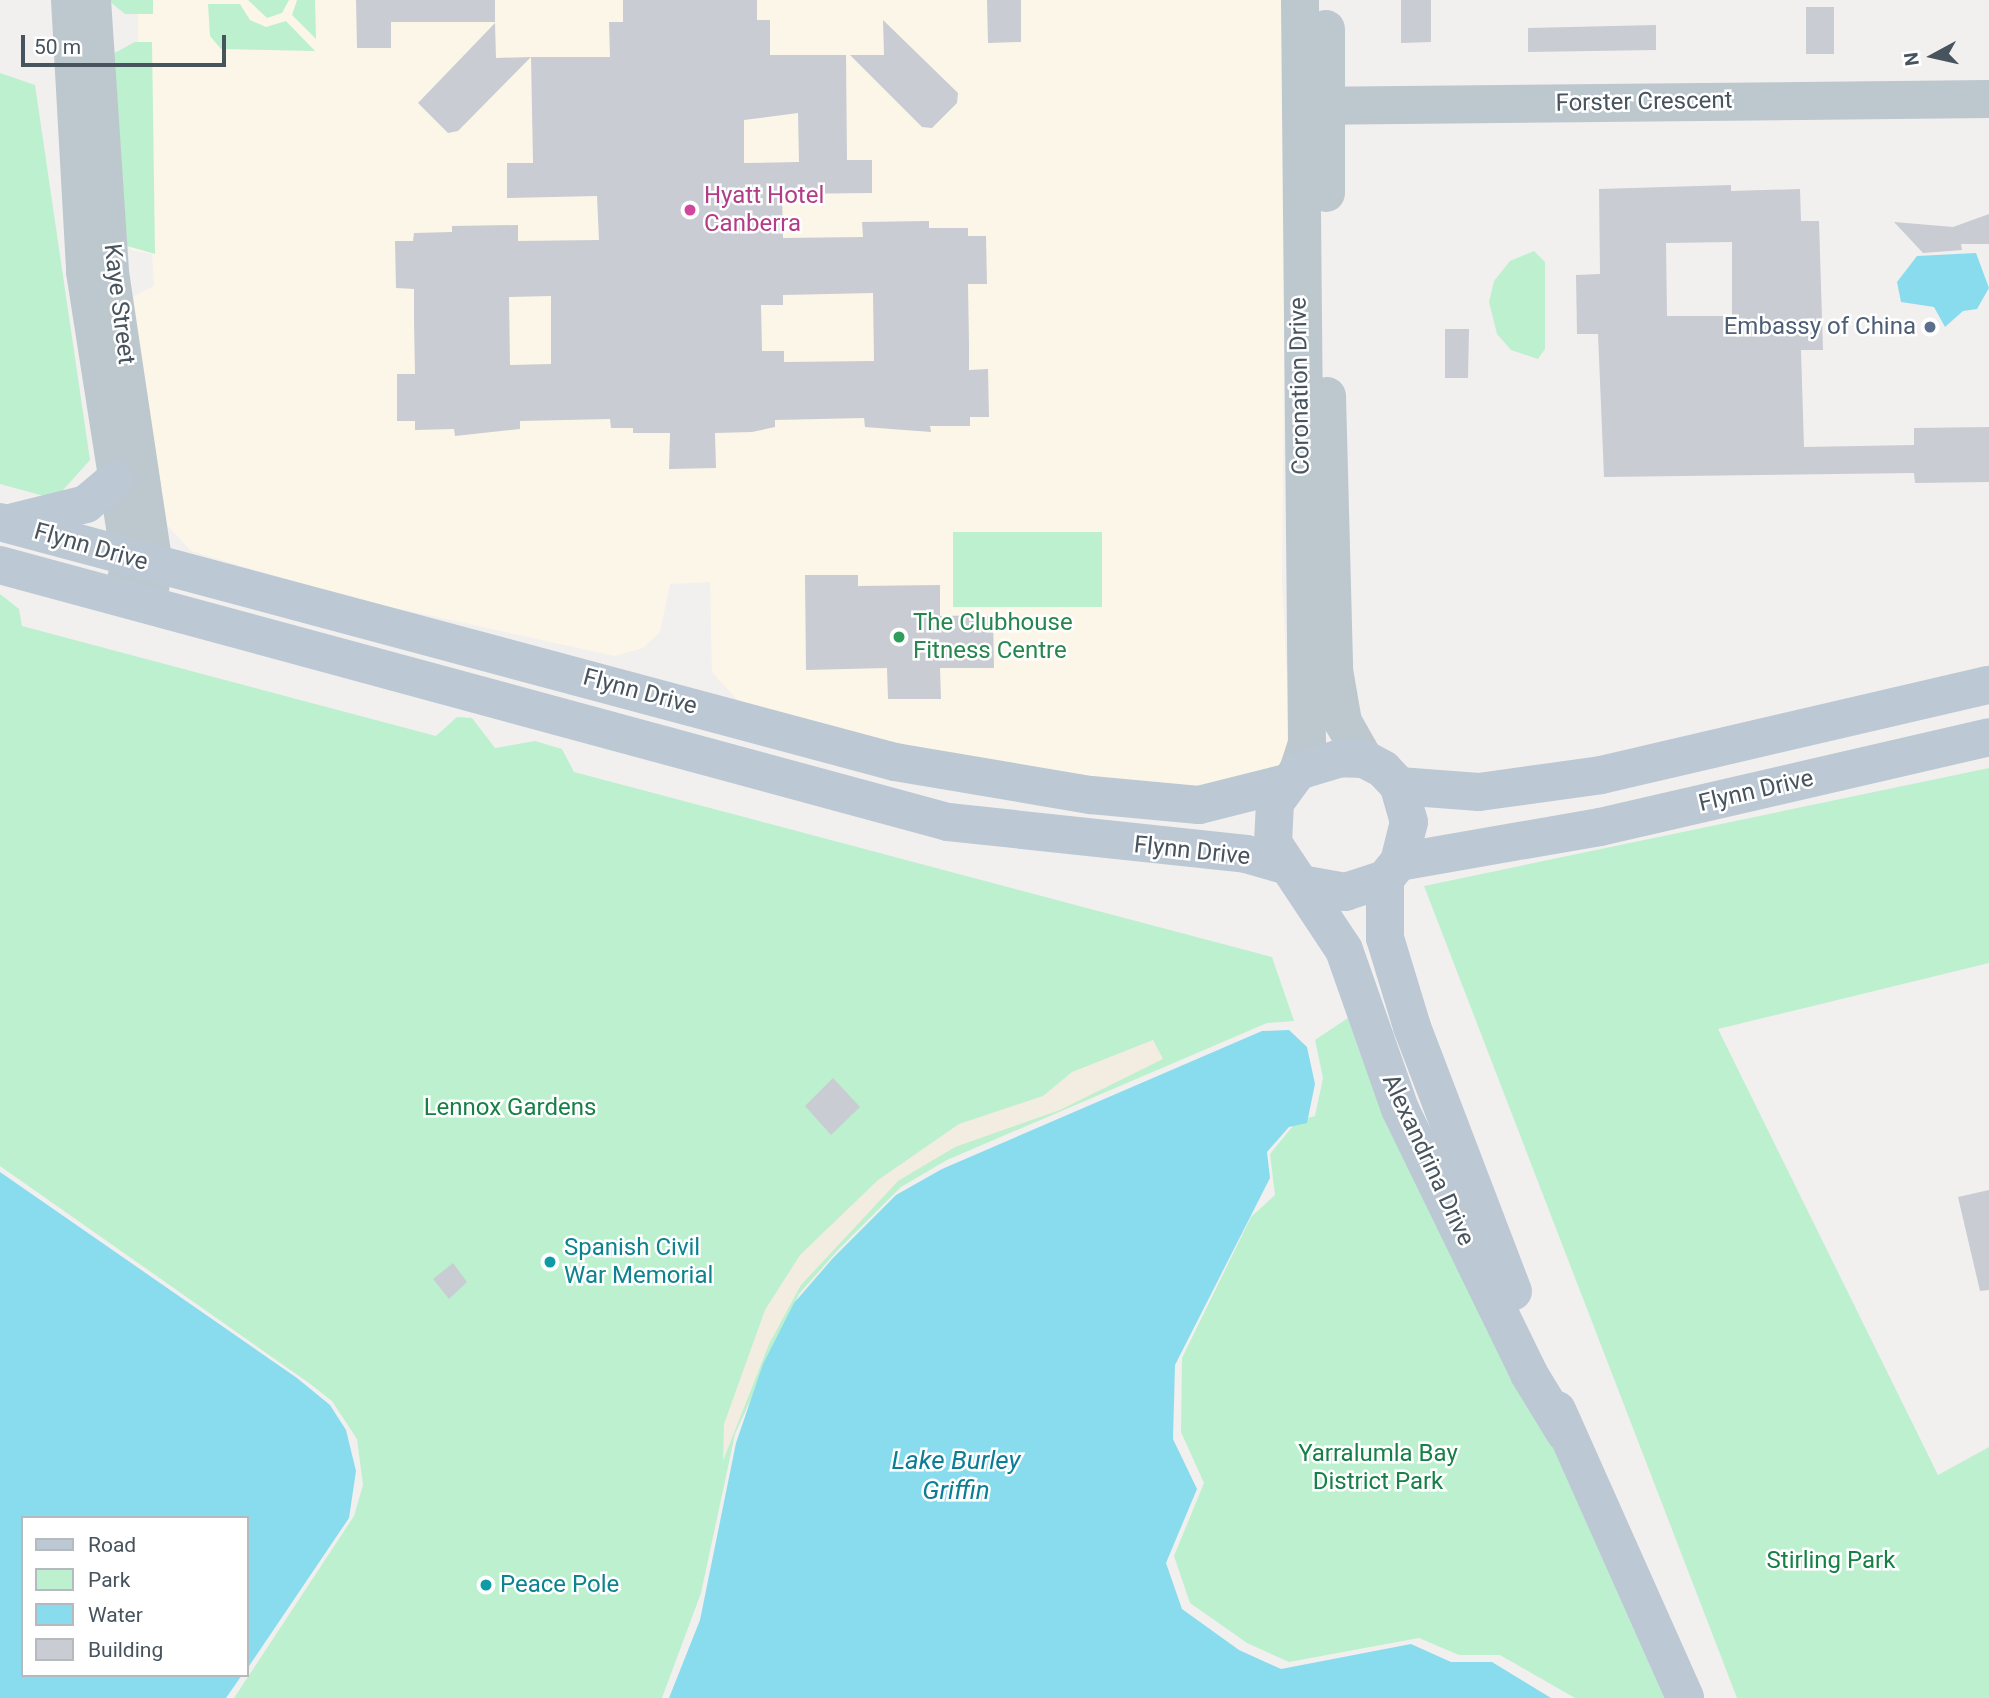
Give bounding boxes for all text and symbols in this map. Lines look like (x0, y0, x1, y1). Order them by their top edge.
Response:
scale bar (24, 21, 229, 65)
north arrow (1898, 21, 1968, 91)
text: 50 m (34, 35, 81, 59)
text: N (1899, 51, 1924, 67)
street label: Forster Crescent (1555, 86, 1733, 118)
place label: Hyatt Hotel Canberra (704, 182, 824, 238)
marker: Hyatt Hotel Canberra (682, 202, 698, 218)
street label: Kaye Street (97, 242, 141, 366)
street label: Coronation Drive (1284, 297, 1316, 475)
place label: Embassy of China (1724, 313, 1916, 341)
marker: Embassy of China (1922, 319, 1938, 335)
street label: Flynn Drive (31, 517, 151, 577)
place label: The Clubhouse Fitness Centre (913, 609, 1073, 665)
marker: The Clubhouse Fitness Centre (891, 629, 907, 645)
street label: Flynn Drive (580, 663, 700, 721)
street label: Flynn Drive (1696, 764, 1816, 818)
street label: Flynn Drive (1132, 831, 1252, 871)
street label: Alexandrina Drive (1376, 1070, 1480, 1250)
park label: Lennox Gardens (424, 1094, 596, 1122)
place label: Spanish Civil War Memorial (564, 1234, 713, 1290)
marker: Spanish Civil War Memorial (542, 1254, 558, 1270)
park label: Yarralumla Bay District Park (1298, 1440, 1458, 1496)
water label: Lake Burley Griffin (891, 1445, 1021, 1506)
legend (21, 1516, 248, 1677)
text: Road (88, 1533, 136, 1557)
park label: Stirling Park (1767, 1547, 1895, 1575)
text: Park (88, 1568, 130, 1592)
place label: Peace Pole (500, 1571, 619, 1599)
marker: Peace Pole (478, 1577, 494, 1593)
text: Water (88, 1603, 143, 1627)
text: Building (88, 1638, 163, 1662)

